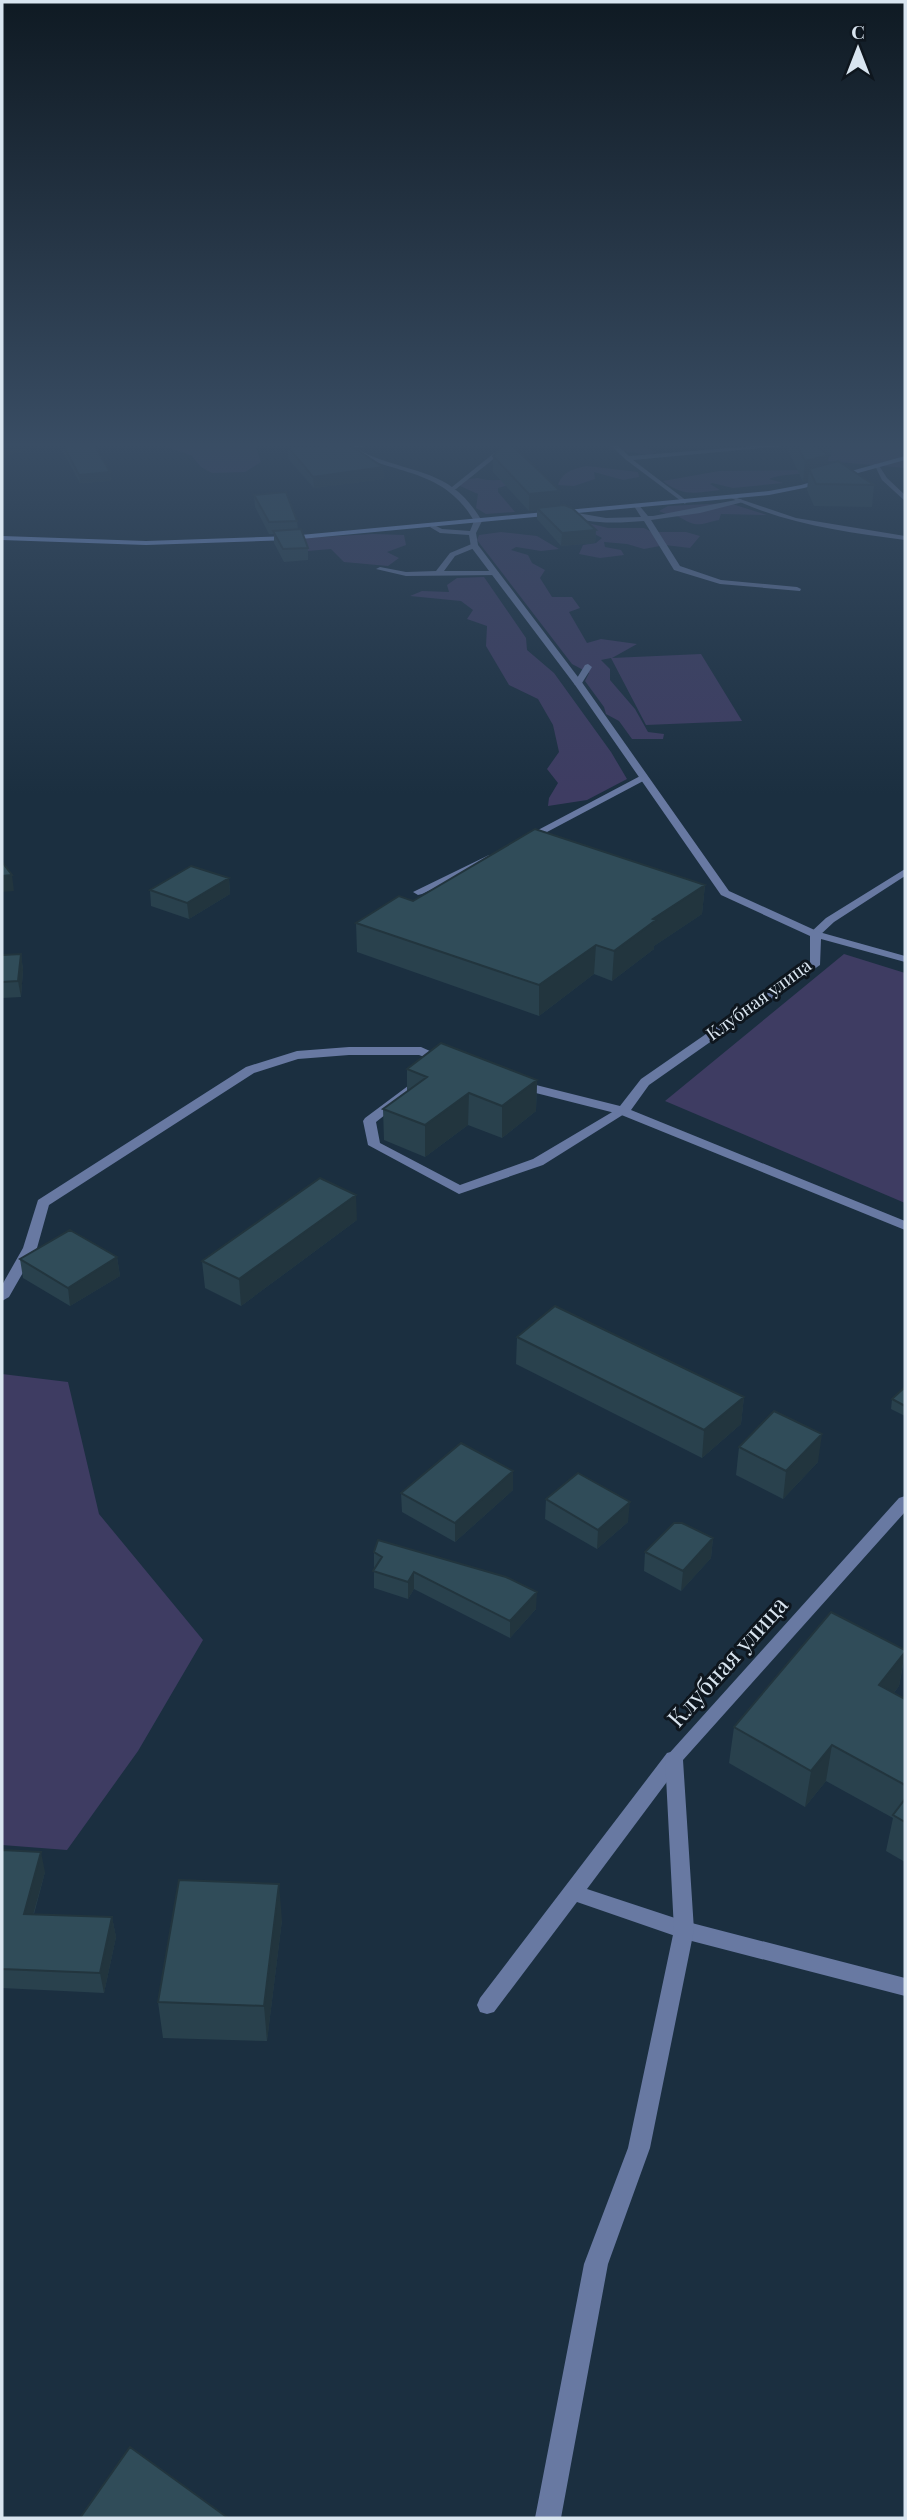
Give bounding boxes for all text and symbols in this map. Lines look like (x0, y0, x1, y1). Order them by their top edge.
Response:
north arrow (823, 14, 893, 84)
text: С (851, 18, 865, 44)
street label: Клубная улица (701, 953, 816, 1045)
street label: Клубная улица (659, 1588, 794, 1733)

